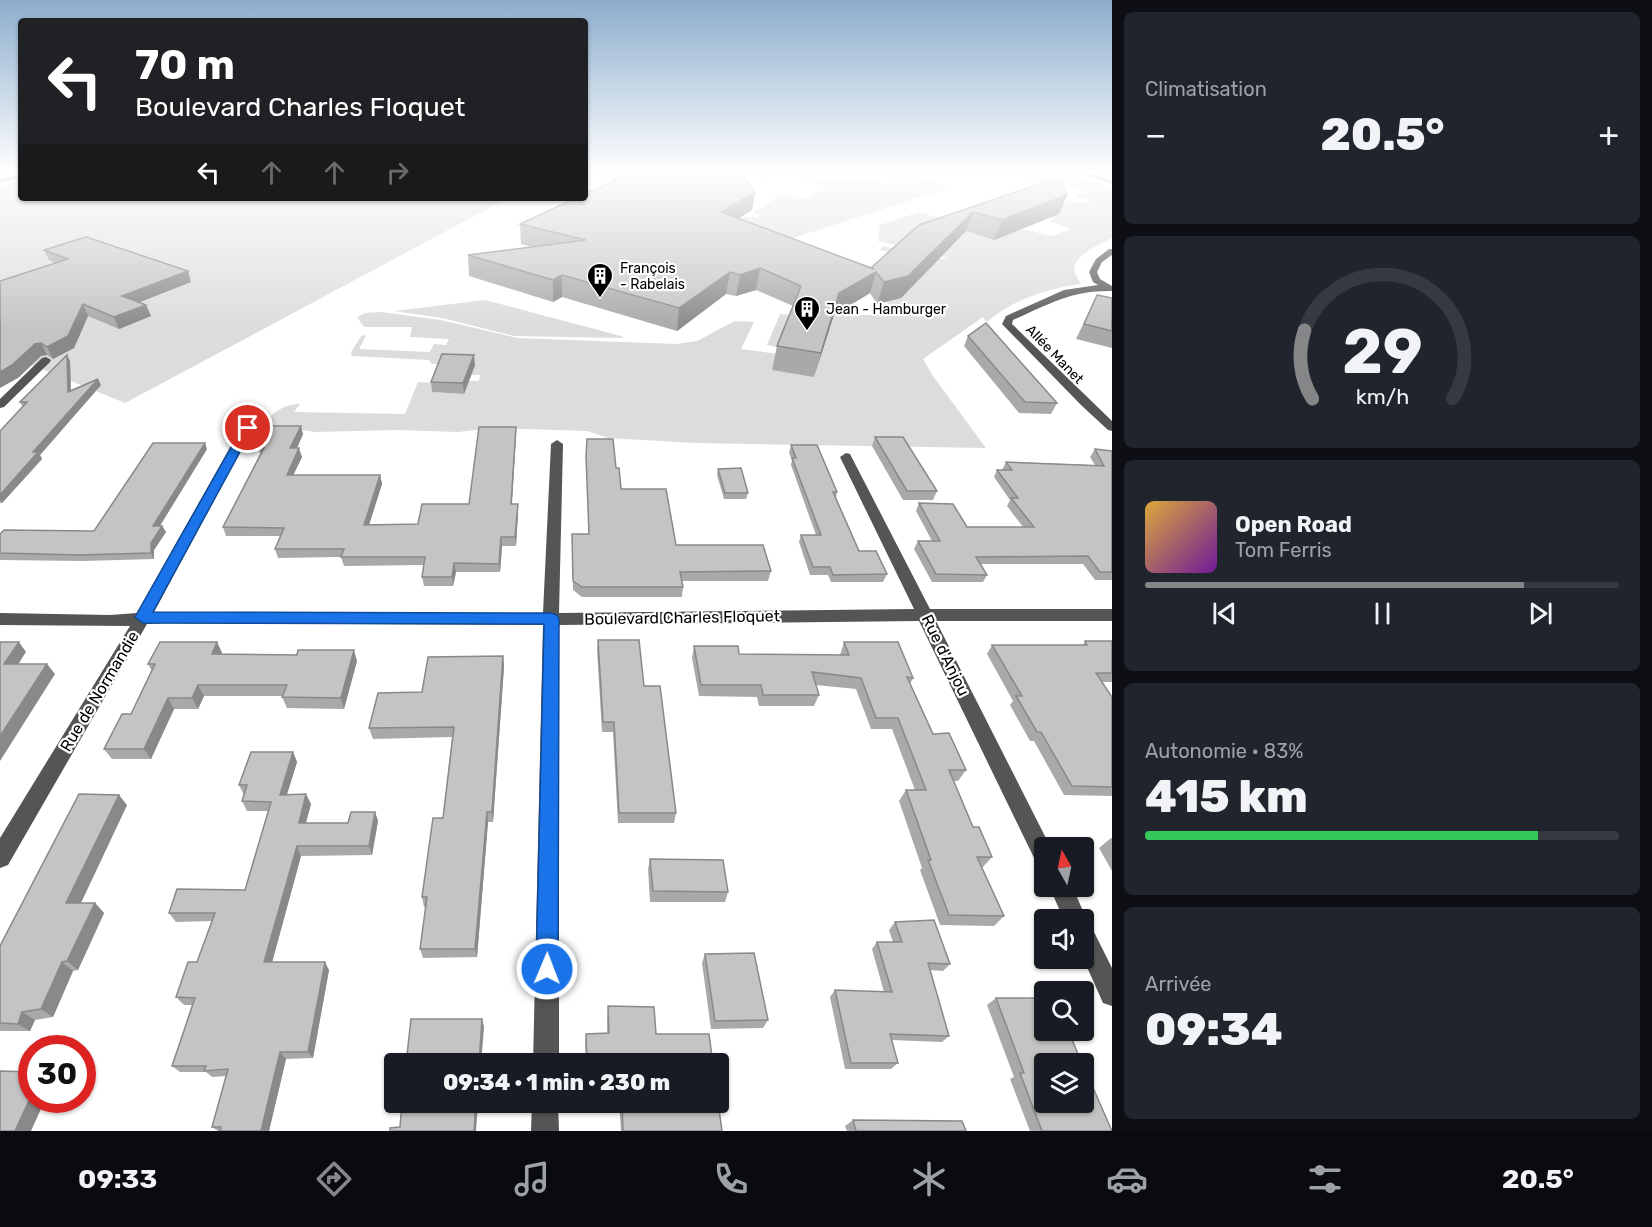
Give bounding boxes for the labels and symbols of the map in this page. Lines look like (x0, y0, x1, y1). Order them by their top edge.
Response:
place label: François - Rabelais (620, 260, 685, 293)
building icon: François - Rabelais (585, 261, 615, 299)
building icon: Jean - Hamburger (792, 294, 822, 332)
place label: Jean - Hamburger (826, 301, 947, 318)
street label: Allée Manet (1022, 321, 1087, 388)
pin (222, 402, 273, 453)
street label: Boulevard Charles Floquet (584, 606, 780, 629)
street label: Rue d'Anjou (918, 611, 973, 699)
street label: Rue de Normandie (56, 628, 143, 755)
north arrow (1034, 837, 1094, 897)
position arrow (515, 937, 579, 1001)
speed limit sign: 30 (18, 1035, 96, 1113)

